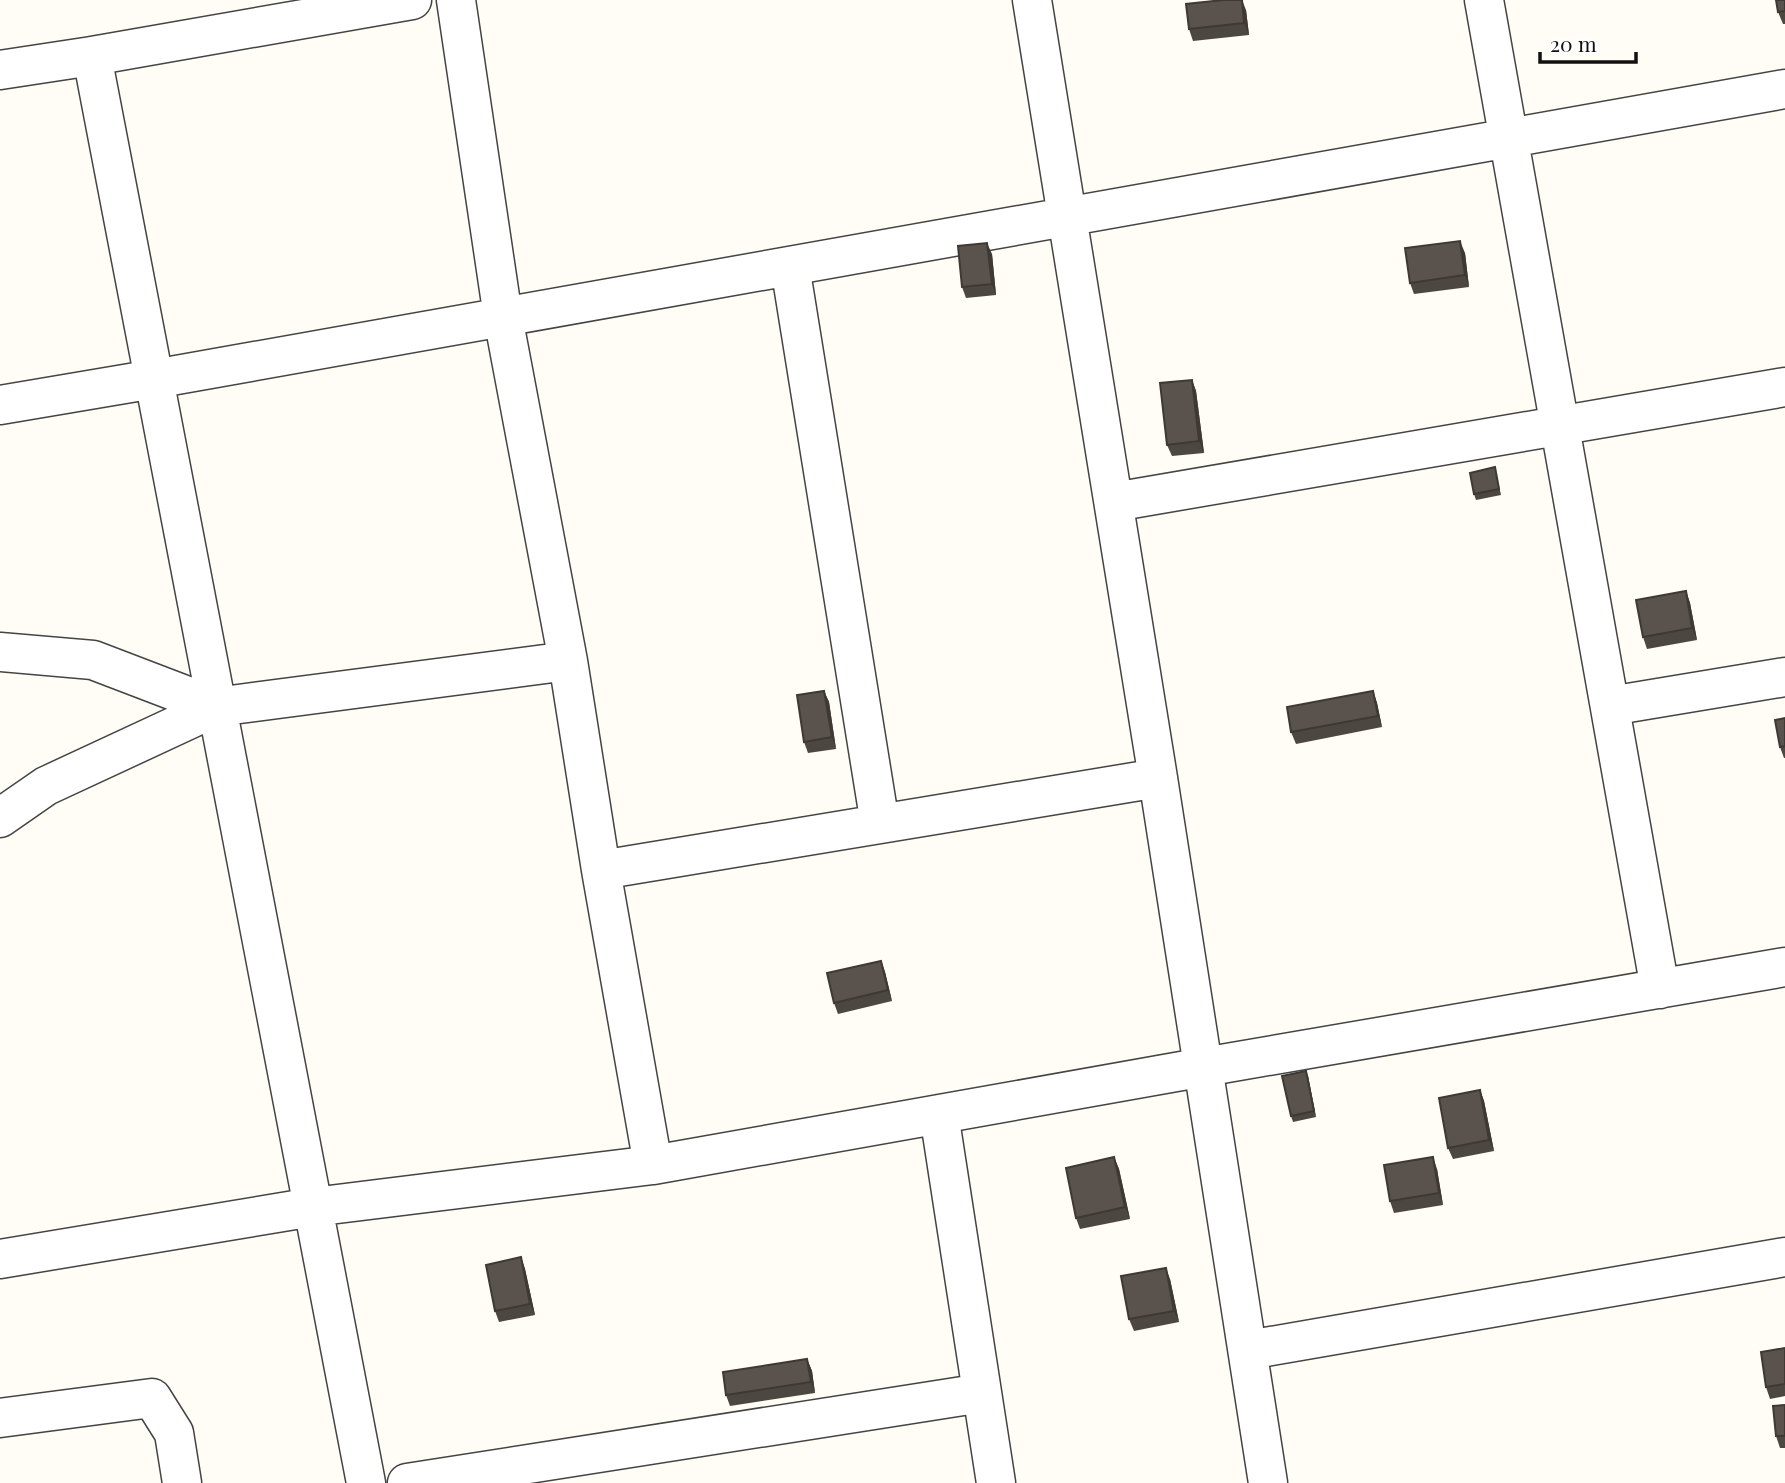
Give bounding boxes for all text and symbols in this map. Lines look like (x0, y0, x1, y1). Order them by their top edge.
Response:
scale bar (1540, 21, 1636, 65)
text: 20 m (1550, 29, 1597, 57)

